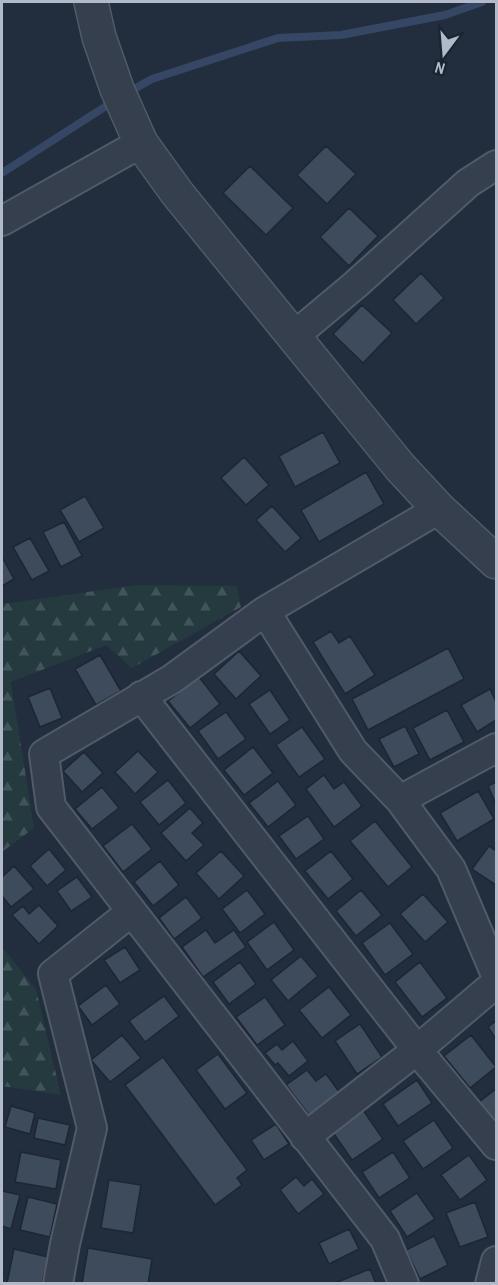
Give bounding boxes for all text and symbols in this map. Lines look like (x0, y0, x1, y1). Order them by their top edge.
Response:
north arrow (414, 24, 474, 84)
text: N (432, 57, 447, 80)

